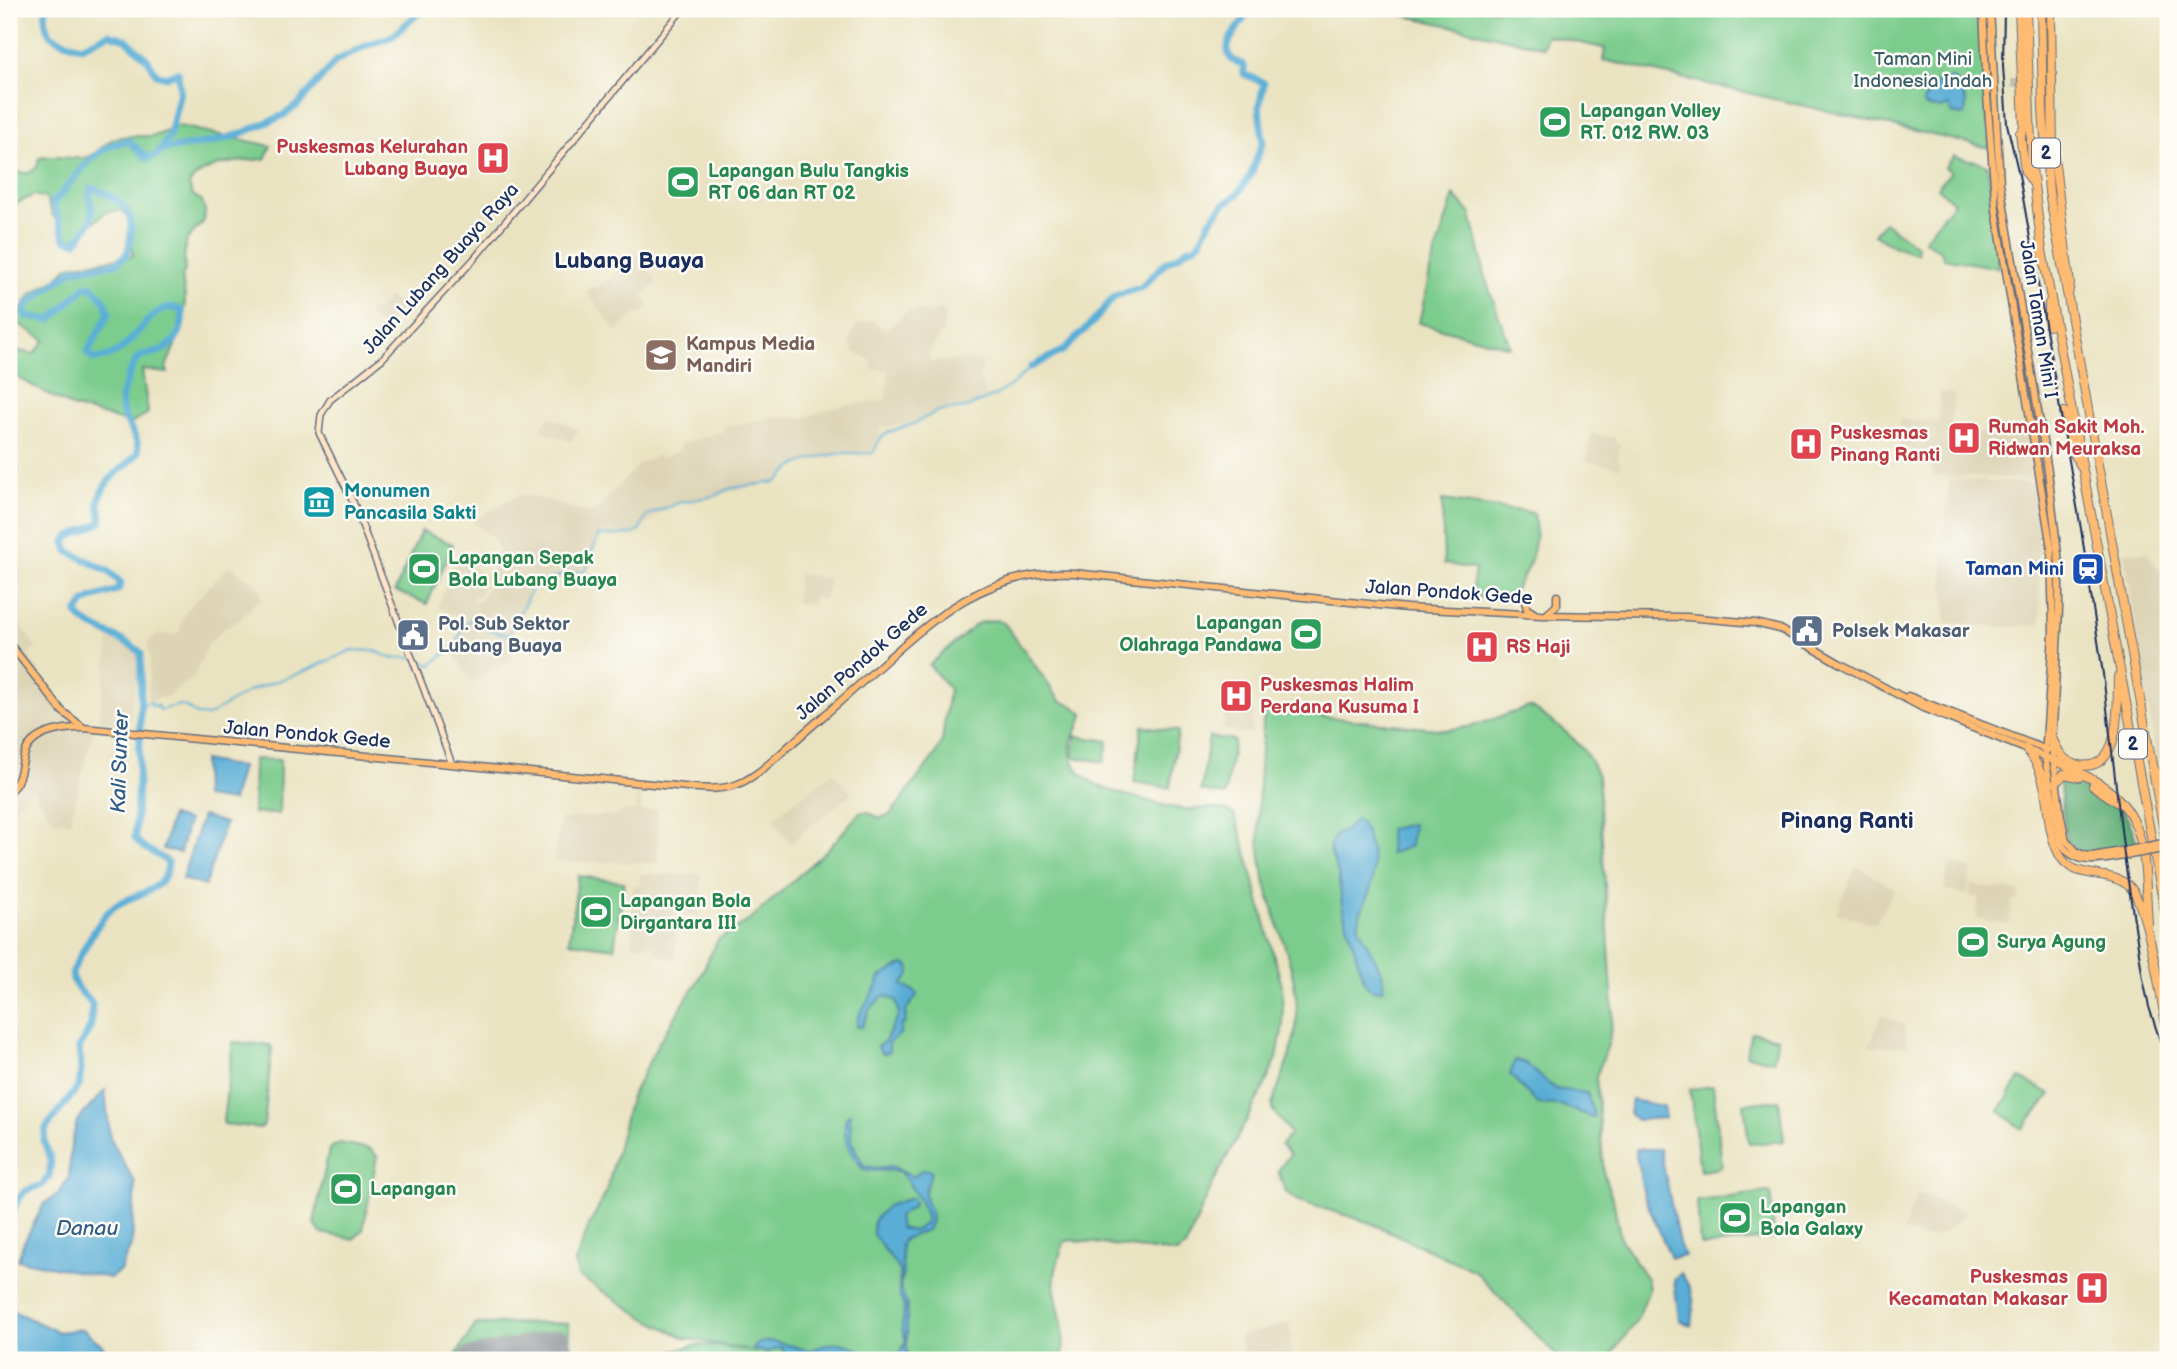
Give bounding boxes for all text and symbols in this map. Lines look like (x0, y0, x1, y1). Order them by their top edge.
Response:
park label: Taman Mini Indonesia Indah (1854, 48, 1992, 93)
place label: Lapangan Volley RT. 012 RW. 03 (1580, 100, 1721, 145)
sports icon: Lapangan Volley RT. 012 RW. 03 (1536, 103, 1574, 141)
place label: Puskesmas Kelurahan Lubang Buaya (276, 136, 468, 181)
road number: 2 (2032, 138, 2060, 168)
hospital icon: Puskesmas Kelurahan Lubang Buaya (474, 139, 512, 177)
place label: Lapangan Bulu Tangkis RT 06 dan RT 02 (708, 160, 909, 205)
sports icon: Lapangan Bulu Tangkis RT 06 dan RT 02 (664, 163, 702, 201)
street label: Jalan Lubang Buaya Raya (358, 179, 524, 359)
street label: Jalan Taman Mini I (2014, 238, 2062, 400)
district label: Lubang Buaya (554, 247, 704, 275)
place label: Kampus Media Mandiri (686, 333, 815, 378)
school or university icon: Kampus Media Mandiri (642, 336, 680, 374)
place label: Rumah Sakit Moh. Ridwan Meuraksa (1988, 416, 2145, 461)
hospital icon: Rumah Sakit Moh. Ridwan Meuraksa (1945, 419, 1983, 457)
place label: Puskesmas Pinang Ranti (1830, 422, 1940, 467)
hospital icon: Puskesmas Pinang Ranti (1787, 425, 1825, 463)
place label: Monumen Pancasila Sakti (344, 480, 476, 525)
museum icon: Monumen Pancasila Sakti (300, 483, 338, 521)
place label: Lapangan Sepak Bola Lubang Buaya (448, 547, 617, 592)
sports icon: Lapangan Sepak Bola Lubang Buaya (405, 550, 443, 588)
station icon: Taman Mini (2069, 550, 2107, 588)
place label: Taman Mini (1965, 558, 2064, 581)
street label: Jalan Pondok Gede (1365, 576, 1533, 610)
street label: Jalan Pondok Gede (791, 598, 933, 726)
place label: Lapangan Olahraga Pandawa (1119, 612, 1282, 657)
public building icon: Polsek Makasar (1788, 612, 1826, 650)
place label: Pol. Sub Sektor Lubang Buaya (438, 613, 570, 658)
sports icon: Lapangan Olahraga Pandawa (1287, 615, 1325, 653)
public building icon: Pol. Sub Sektor Lubang Buaya (394, 616, 432, 654)
place label: Polsek Makasar (1832, 620, 1970, 643)
hospital icon: RS Haji (1463, 628, 1501, 666)
place label: RS Haji (1506, 636, 1570, 659)
place label: Puskesmas Halim Perdana Kusuma I (1260, 674, 1419, 719)
hospital icon: Puskesmas Halim Perdana Kusuma I (1217, 677, 1255, 715)
water label: Kali Sunter (106, 709, 134, 814)
street label: Jalan Pondok Gede (223, 716, 391, 754)
road number: 2 (2119, 730, 2147, 758)
district label: Pinang Ranti (1780, 807, 1914, 835)
place label: Lapangan Bola Dirgantara III (620, 890, 751, 935)
sports icon: Lapangan Bola Dirgantara III (577, 893, 615, 931)
sports icon: Surya Agung (1954, 923, 1992, 961)
place label: Surya Agung (1997, 931, 2106, 954)
sports icon: Lapangan (327, 1170, 365, 1208)
place label: Lapangan (370, 1178, 456, 1201)
place label: Lapangan Bola Galaxy (1760, 1196, 1863, 1241)
sports icon: Lapangan Bola Galaxy (1716, 1199, 1754, 1237)
water label: Danau (56, 1216, 118, 1241)
place label: Puskesmas Kecamatan Makasar (1888, 1266, 2068, 1311)
hospital icon: Puskesmas Kecamatan Makasar (2073, 1269, 2111, 1307)

